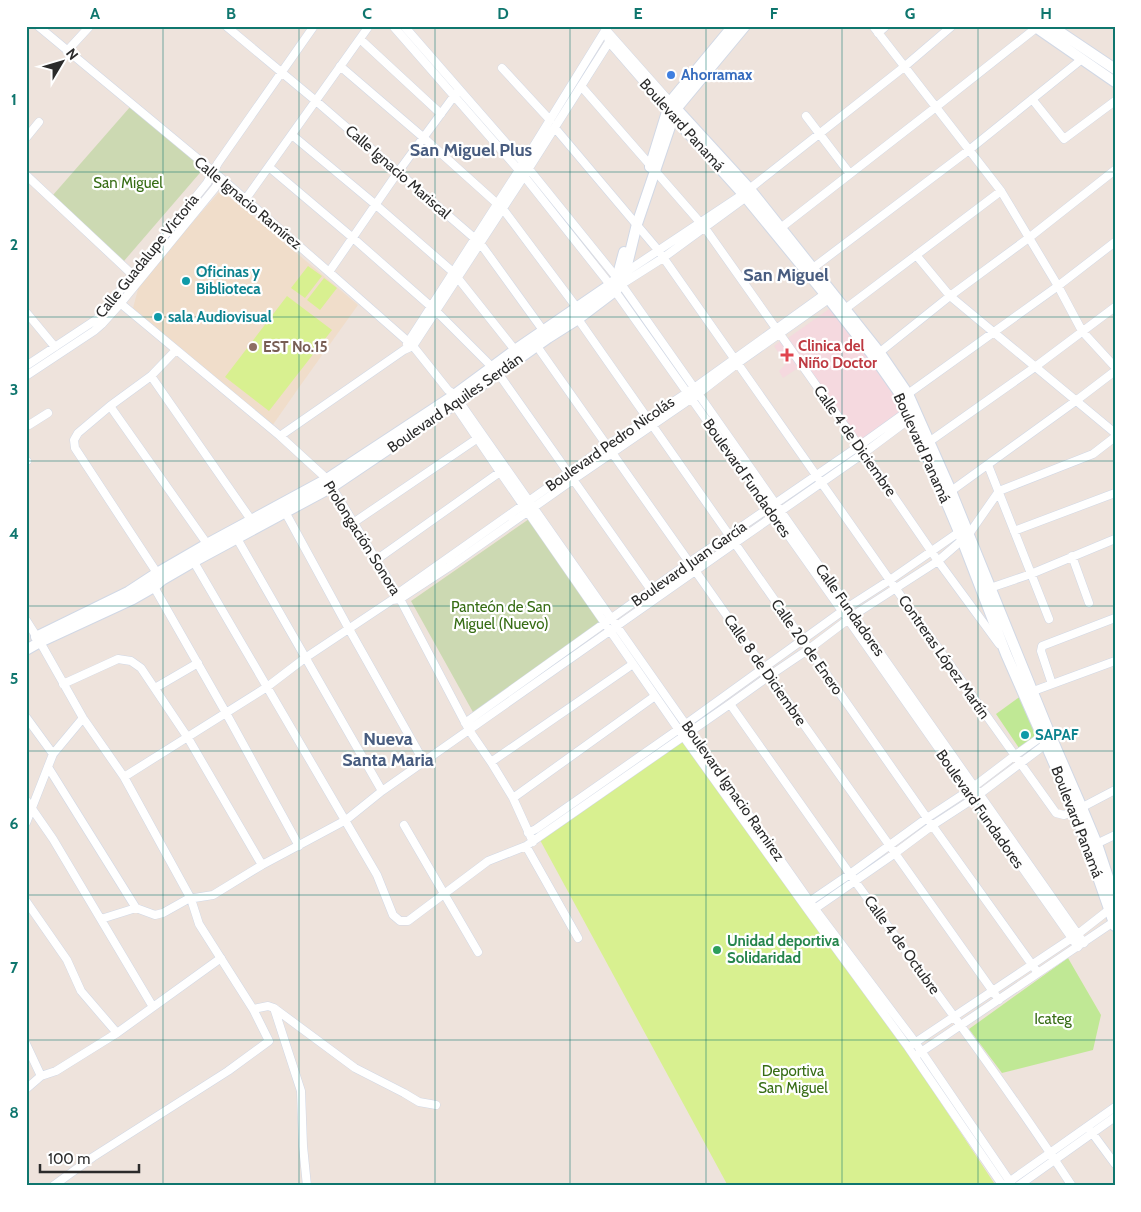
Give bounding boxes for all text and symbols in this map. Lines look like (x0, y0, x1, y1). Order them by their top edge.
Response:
text: A (90, 4, 100, 23)
text: B (226, 4, 236, 23)
text: C (362, 4, 372, 23)
text: D (497, 4, 509, 23)
text: E (633, 4, 643, 23)
text: F (770, 4, 779, 23)
text: G (905, 4, 915, 23)
text: H (1040, 4, 1052, 23)
north arrow (38, 38, 88, 88)
text: N (62, 45, 82, 63)
place label: Ahorramax (681, 66, 753, 84)
marker: Ahorramax (665, 69, 677, 81)
street label: Boulevard Panamá (636, 75, 729, 176)
text: 1 (11, 90, 17, 109)
street label: Calle Ignacio Mariscal (342, 121, 455, 223)
district label: San Miguel Plus (410, 139, 533, 161)
street label: Calle Ignacio Ramírez (191, 153, 305, 253)
park label: San Miguel (93, 174, 163, 192)
street label: Calle Guadalupe Victoria (92, 190, 203, 322)
text: 2 (10, 235, 18, 254)
place label: Oficinas y Biblioteca (196, 263, 261, 298)
district label: San Miguel (743, 264, 829, 286)
marker: Oficinas y Biblioteca (180, 275, 192, 287)
place label: sala Audiovisual (168, 308, 272, 326)
marker: sala Audiovisual (152, 311, 164, 323)
place label: Clinica del Niño Doctor (798, 337, 877, 372)
place label: EST No.15 (263, 338, 328, 356)
marker: EST No.15 (247, 341, 259, 353)
marker: Clinica del Niño Doctor (780, 348, 794, 362)
street label: Boulevard Aquiles Serdán (384, 349, 526, 457)
text: 3 (10, 380, 18, 399)
street label: Calle 4 de Diciembre (810, 382, 900, 500)
street label: Boulevard Panamá (890, 390, 955, 506)
street label: Boulevard Pedro Nicolás (542, 393, 678, 495)
street label: Boulevard Fundadores (699, 415, 795, 541)
street label: Prolongación Sonora (320, 477, 405, 599)
street label: Boulevard Juan García (628, 517, 751, 610)
text: 4 (9, 524, 19, 543)
street label: Calle Fundadores (811, 560, 889, 660)
street label: Contreras López Martín (894, 592, 994, 722)
street label: Calle 20 de Enero (767, 596, 847, 698)
park label: Panteón de San Miguel (Nuevo) (451, 598, 551, 633)
street label: Calle 8 de Diciembre (720, 611, 810, 729)
text: 5 (10, 669, 18, 688)
street label: Boulevard Ignacio Ramirez (678, 717, 788, 865)
place label: SAPAF (1035, 726, 1079, 744)
district label: Nueva Santa Maria (342, 728, 434, 771)
marker: SAPAF (1019, 729, 1031, 741)
street label: Boulevard Fundadores (932, 746, 1028, 872)
street label: Boulevard Panamá (1047, 764, 1107, 881)
text: 6 (10, 814, 19, 833)
street label: Calle 4 de Octubre (860, 892, 944, 998)
place label: Unidad deportiva Solidaridad (727, 932, 840, 967)
marker: Unidad deportiva Solidaridad (711, 944, 723, 956)
text: 7 (10, 958, 19, 977)
park label: Icateg (1034, 1010, 1072, 1028)
park label: Deportiva San Miguel (758, 1062, 828, 1097)
text: 8 (9, 1103, 19, 1122)
scale bar (40, 1142, 139, 1174)
text: 100 m (48, 1150, 90, 1168)

